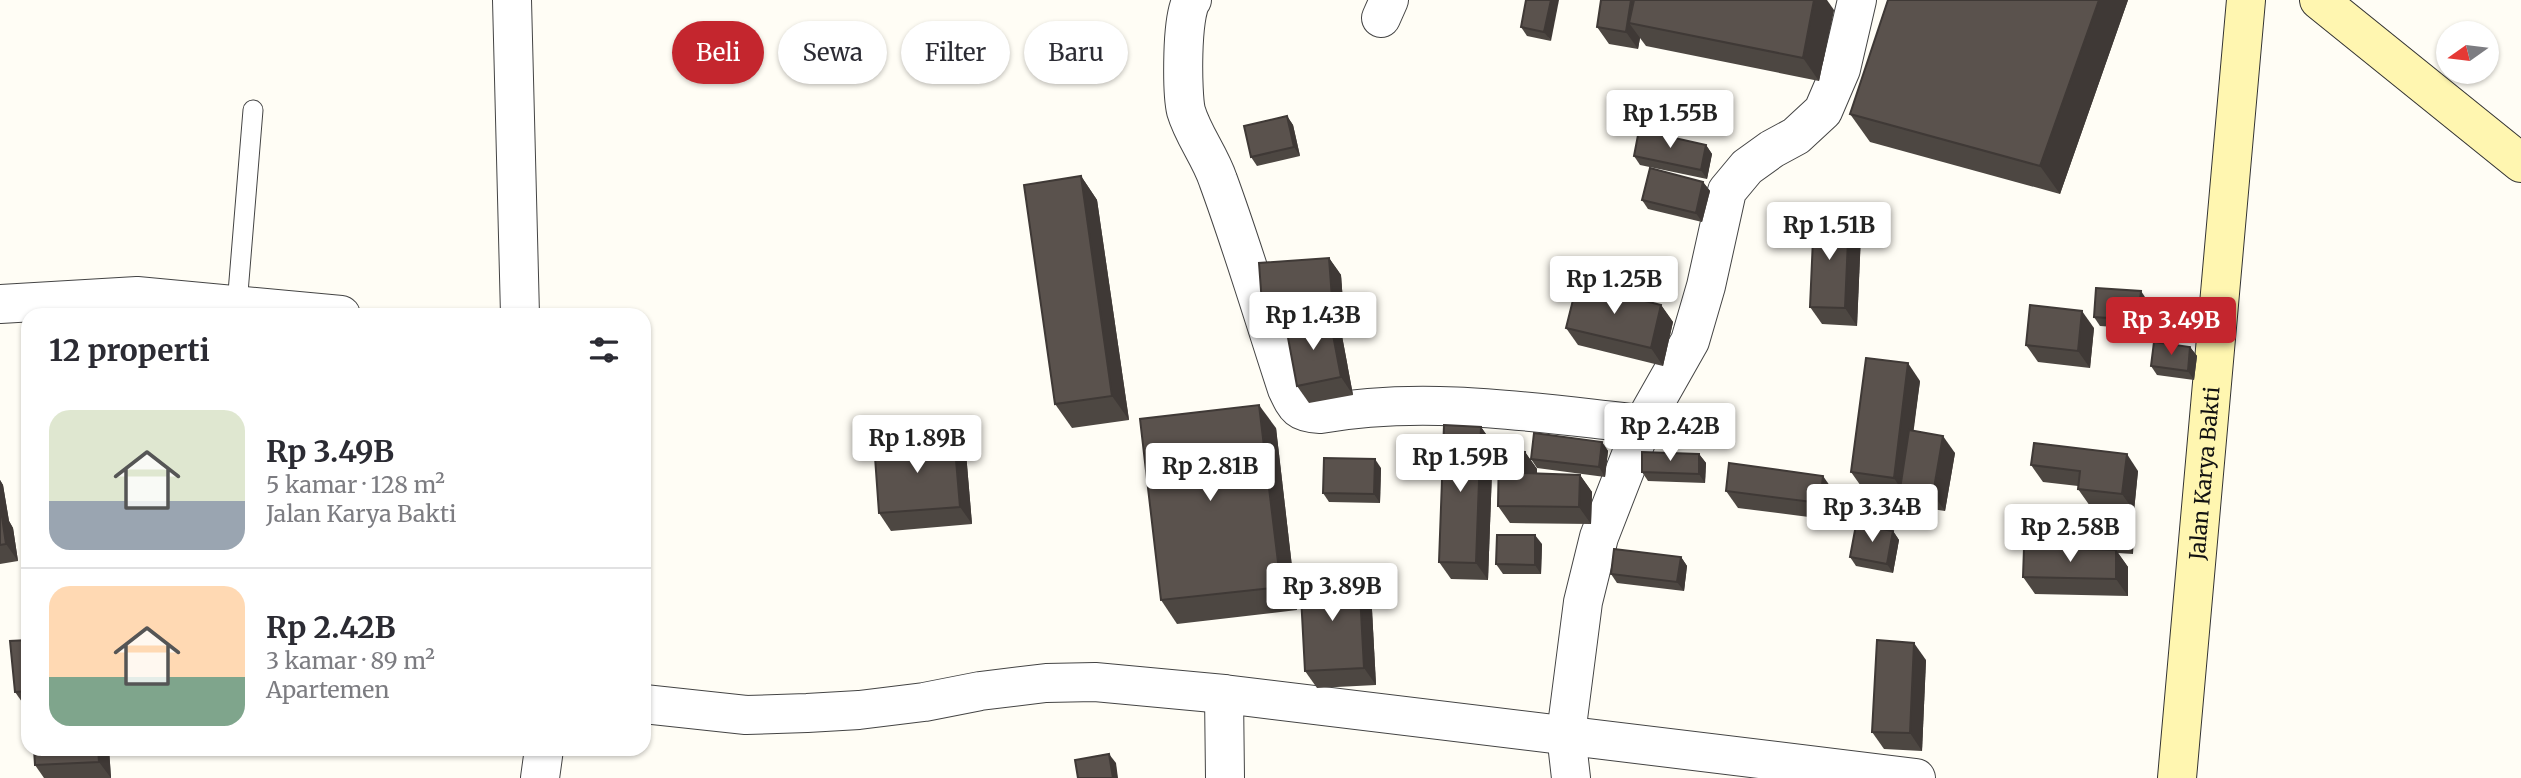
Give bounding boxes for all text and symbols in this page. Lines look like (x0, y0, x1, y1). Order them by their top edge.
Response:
chip: Beli (672, 21, 764, 84)
chip: Sewa (778, 21, 887, 84)
chip: Filter (901, 21, 1010, 84)
chip: Baru (1024, 21, 1128, 84)
north arrow (2436, 21, 2499, 84)
map controls (2436, 21, 2499, 84)
pin: Rp 1.55B (1598, 90, 1742, 150)
text: Rp 1.55B (1622, 98, 1718, 127)
pin: Rp 1.51B (1757, 202, 1901, 262)
text: Rp 1.51B (1783, 210, 1875, 239)
pin: Rp 1.25B (1542, 256, 1686, 316)
text: Rp 1.25B (1566, 264, 1662, 293)
pin: Rp 1.43B (1241, 292, 1385, 352)
pin: Rp 3.49B (2099, 298, 2243, 357)
text: Rp 1.43B (1265, 300, 1361, 329)
text: Rp 3.49B (2122, 305, 2220, 334)
text: 12 properti (49, 331, 210, 369)
icon: filters (585, 331, 623, 369)
street label: Jalan Karya Bakti (2183, 385, 2225, 562)
pin: Rp 2.42B (1598, 404, 1742, 463)
text: Rp 2.42B (1620, 411, 1720, 440)
pin: Rp 1.89B (845, 416, 989, 475)
text: Rp 1.89B (868, 423, 966, 452)
text: Rp 3.49B (266, 432, 394, 470)
pin: Rp 1.59B (1388, 434, 1532, 494)
icon: home (105, 438, 189, 522)
text: Rp 1.59B (1412, 442, 1508, 471)
pin: Rp 2.81B (1138, 444, 1282, 503)
text: Rp 2.81B (1162, 451, 1258, 480)
text: 5 kamar · 128 m² (266, 470, 445, 499)
pin: Rp 3.34B (1800, 484, 1944, 544)
text: Rp 3.34B (1823, 492, 1921, 521)
text: Jalan Karya Bakti (266, 499, 457, 528)
pin: Rp 2.58B (1998, 504, 2142, 564)
text: Rp 2.58B (2020, 512, 2120, 541)
pin: Rp 3.89B (1260, 564, 1404, 623)
text: Rp 3.89B (1283, 571, 1381, 600)
text: Rp 2.42B (266, 608, 396, 646)
icon: home (105, 614, 189, 698)
text: 3 kamar · 89 m² (266, 646, 435, 675)
text: Apartemen (266, 675, 390, 704)

